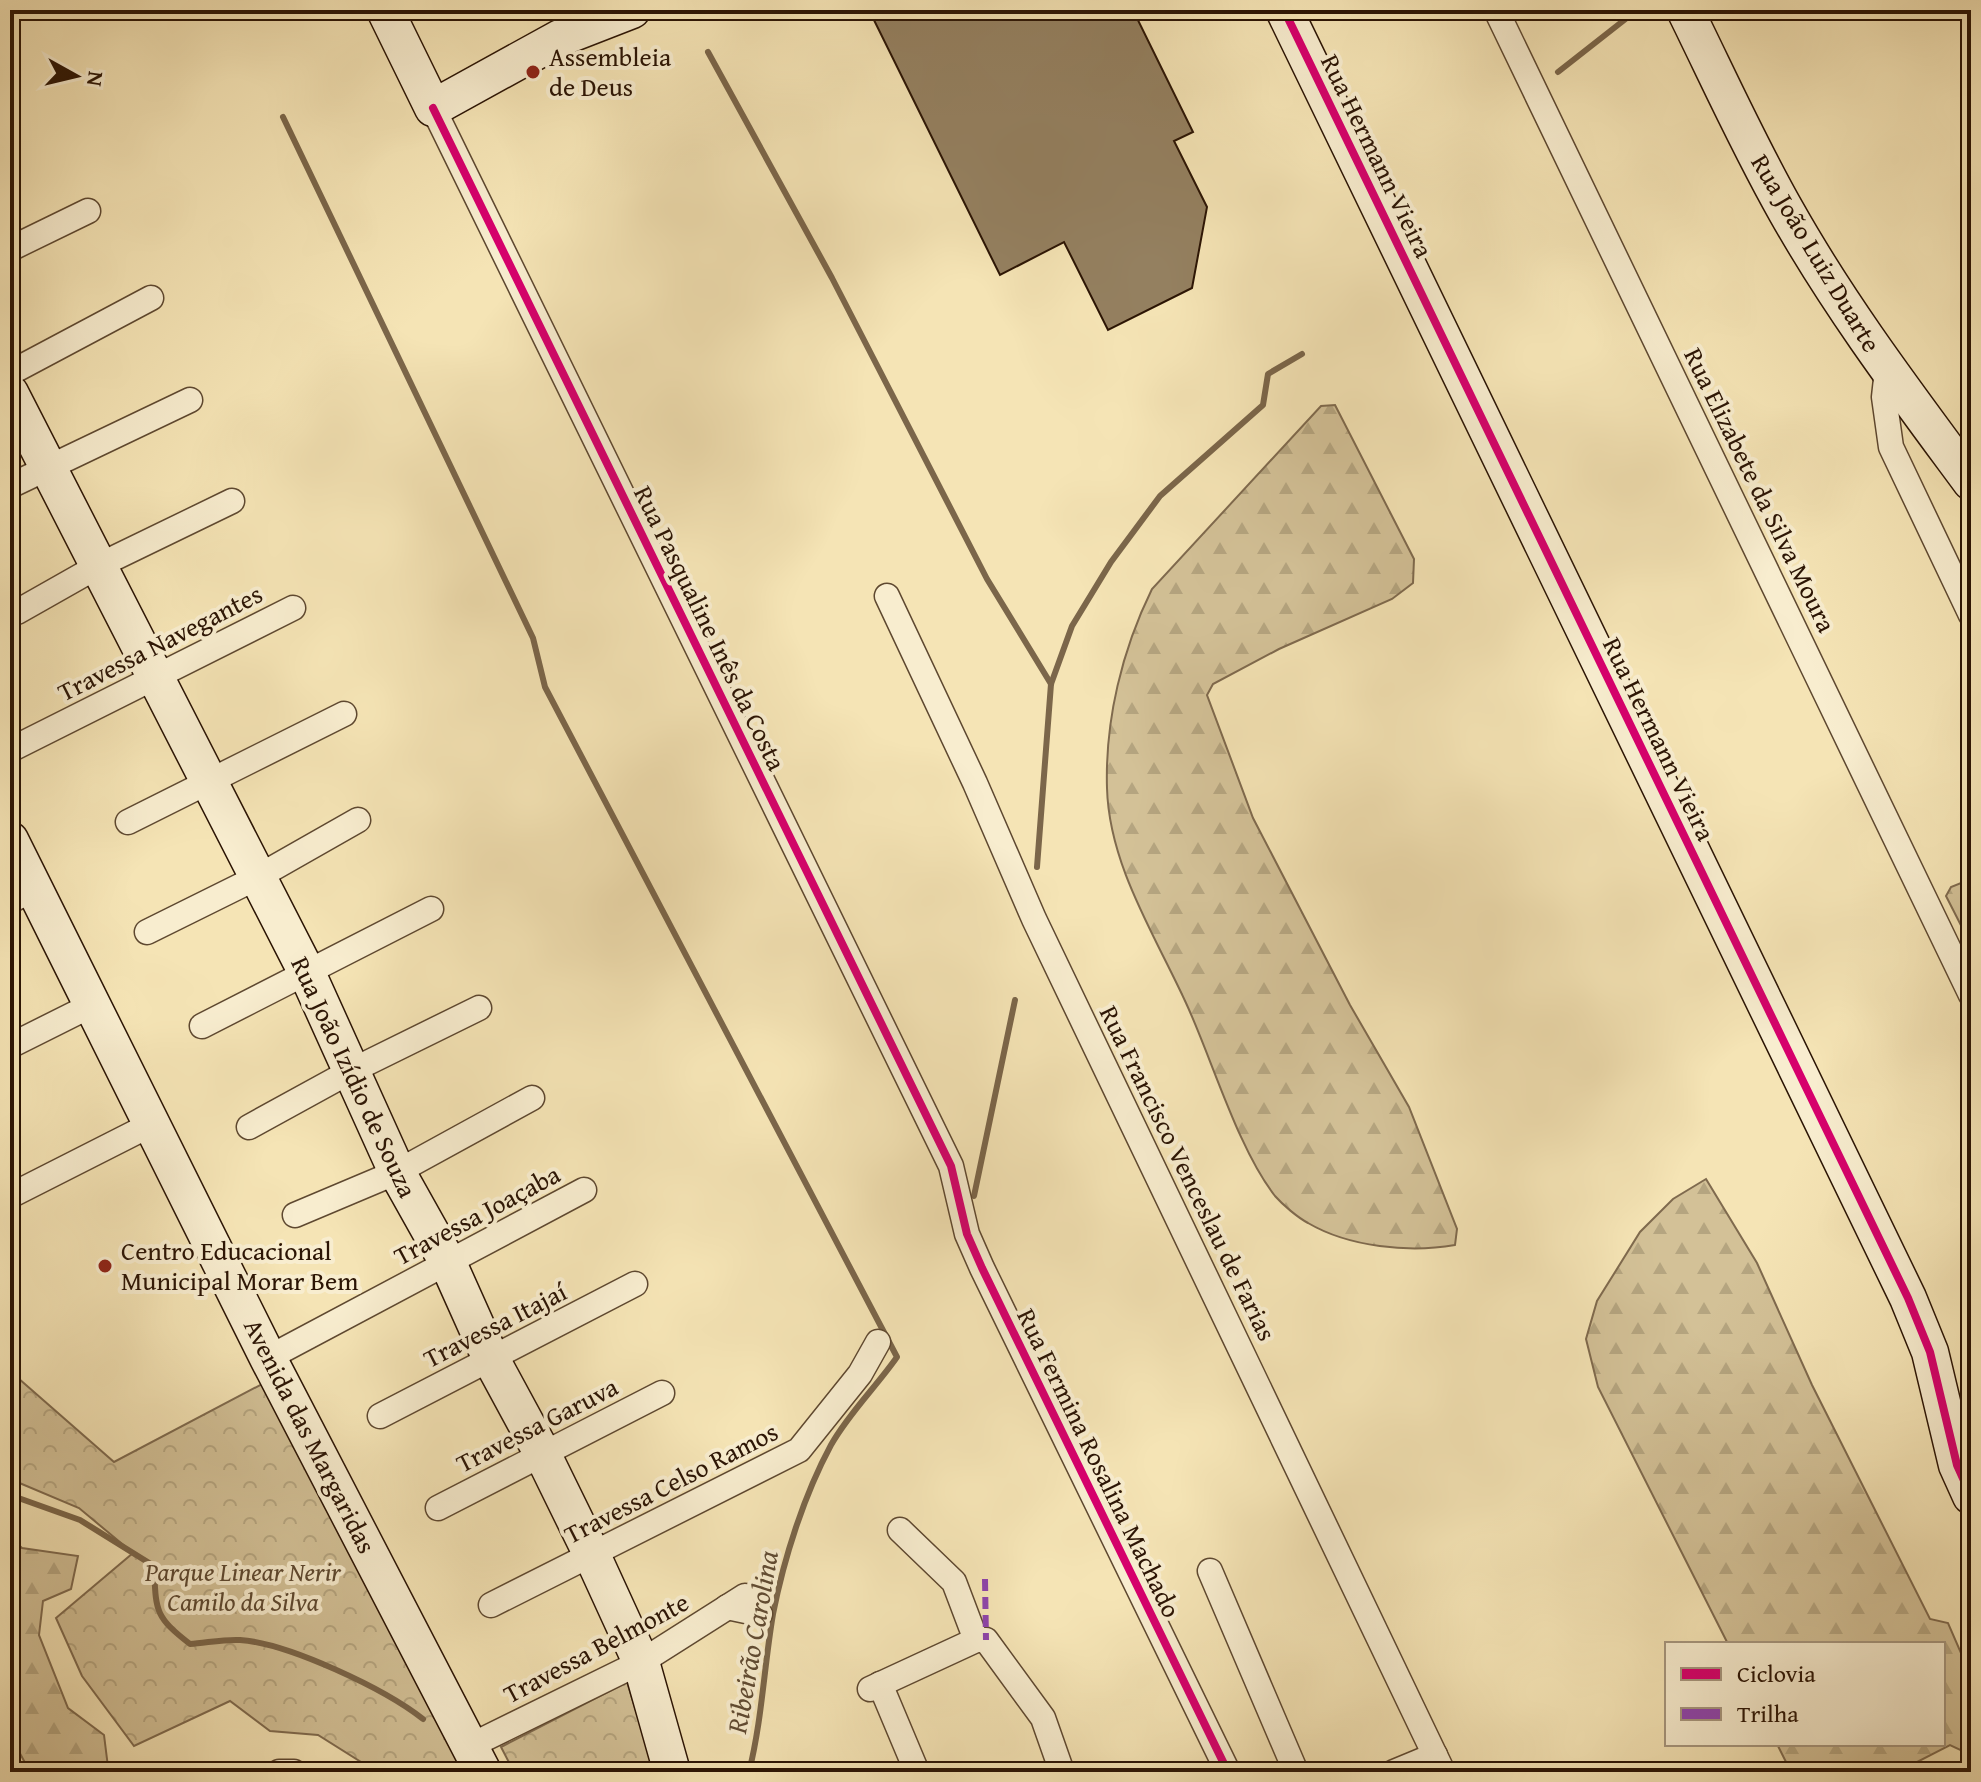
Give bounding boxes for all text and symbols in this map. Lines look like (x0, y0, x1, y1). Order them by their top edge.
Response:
north arrow (36, 36, 116, 116)
place label: Assembleia de Deus (549, 37, 672, 106)
street label: Rua Hermann Vieira (1311, 47, 1444, 265)
marker: Assembleia de Deus (524, 63, 542, 81)
text: N (79, 69, 113, 89)
street label: Rua João Luiz Duarte (1742, 146, 1891, 359)
street label: Rua Elizabete da Silva Moura (1674, 341, 1847, 639)
street label: Rua Pasqualine Inês da Costa (624, 479, 797, 778)
street label: Travessa Navegantes (51, 574, 269, 711)
street label: Rua Hermann Vieira (1593, 630, 1726, 848)
street label: Rua João Izídio de Souza (281, 950, 428, 1204)
street label: Rua Francisco Venceslau de Farias (1090, 998, 1287, 1347)
street label: Travessa Joaçaba (387, 1154, 568, 1275)
place label: Centro Educacional Municipal Morar Bem (121, 1231, 358, 1300)
marker: Centro Educacional Municipal Morar Bem (96, 1257, 114, 1275)
street label: Travessa Itajaí (416, 1271, 574, 1377)
street label: Rua Fermina Rosalina Machado (1007, 1302, 1191, 1624)
street label: Avenida das Margaridas (234, 1312, 387, 1560)
street label: Travessa Garuva (449, 1367, 625, 1482)
street label: Travessa Celso Ramos (557, 1412, 784, 1553)
water label: Ribeirão Carolina (715, 1547, 788, 1738)
park label: Parque Linear Nerir Camilo da Silva (144, 1552, 342, 1621)
street label: Travessa Belmonte (496, 1582, 695, 1713)
legend (1665, 1642, 1945, 1746)
text: Ciclovia (1737, 1656, 1816, 1691)
text: Trilha (1737, 1696, 1799, 1731)

